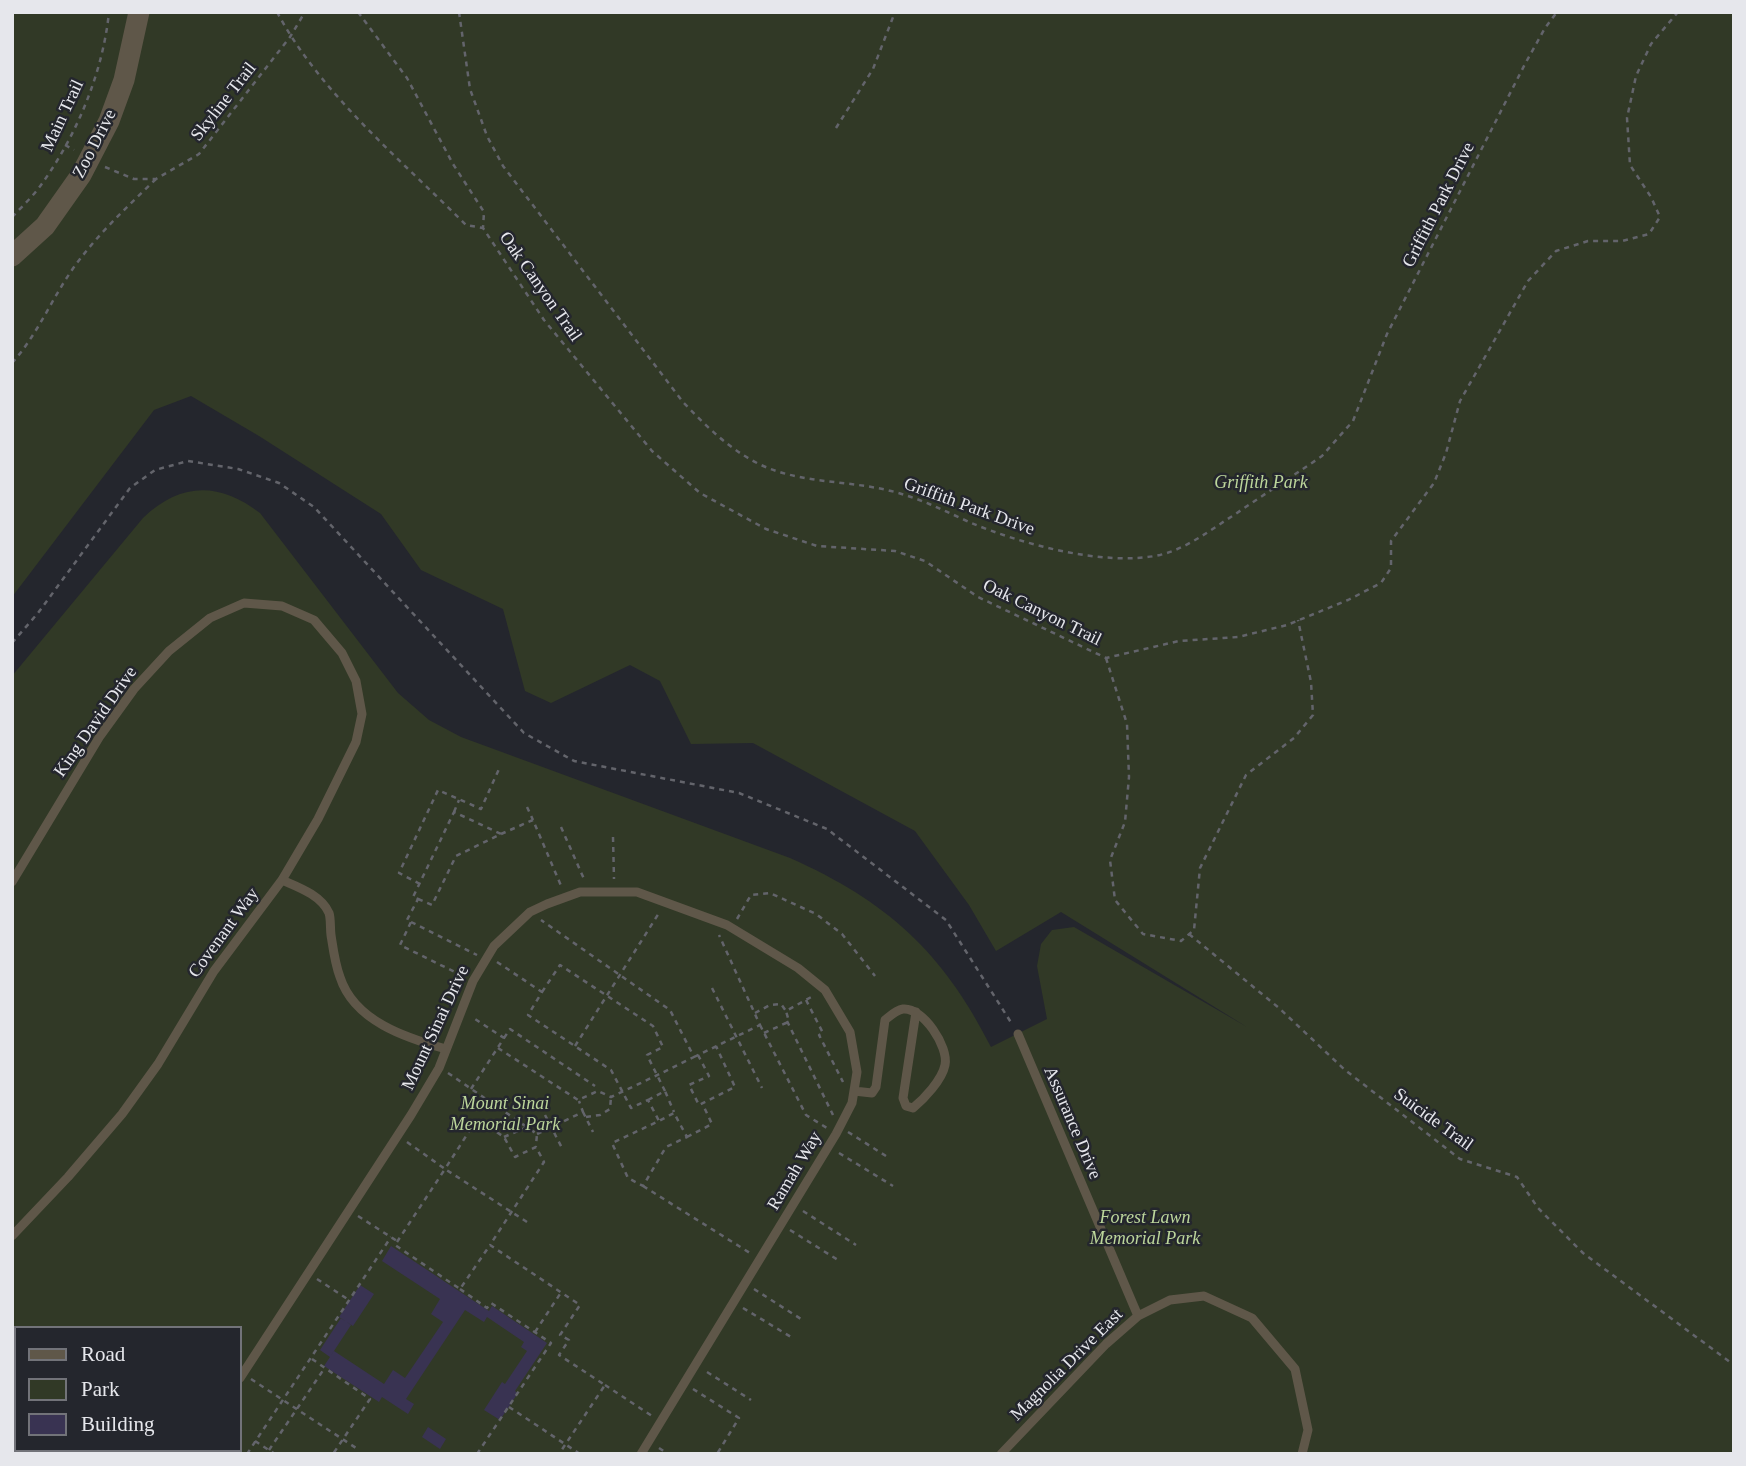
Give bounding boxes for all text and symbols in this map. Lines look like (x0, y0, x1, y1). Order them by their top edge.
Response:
street label: Skyline Trail (187, 58, 261, 146)
street label: Main Trail (37, 77, 89, 155)
street label: Zoo Drive (68, 106, 122, 182)
street label: Griffith Park Drive (1398, 139, 1480, 271)
street label: Oak Canyon Trail (494, 228, 586, 346)
park label: Griffith Park (1214, 472, 1308, 494)
street label: Griffith Park Drive (901, 473, 1037, 541)
street label: Oak Canyon Trail (979, 575, 1105, 651)
street label: King David Drive (50, 663, 142, 781)
street label: Covenant Way (184, 884, 264, 982)
street label: Mount Sinai Drive (398, 962, 474, 1094)
street label: Assurance Drive (1039, 1063, 1105, 1183)
street label: Suicide Trail (1389, 1084, 1477, 1156)
park label: Mount Sinai Memorial Park (450, 1093, 560, 1136)
street label: Ramah Way (763, 1128, 827, 1214)
park label: Forest Lawn Memorial Park (1090, 1207, 1200, 1250)
street label: Magnolia Drive East (1006, 1304, 1128, 1426)
legend (14, 1326, 242, 1452)
text: Road (81, 1342, 125, 1366)
text: Park (81, 1377, 120, 1401)
text: Building (81, 1412, 155, 1436)

